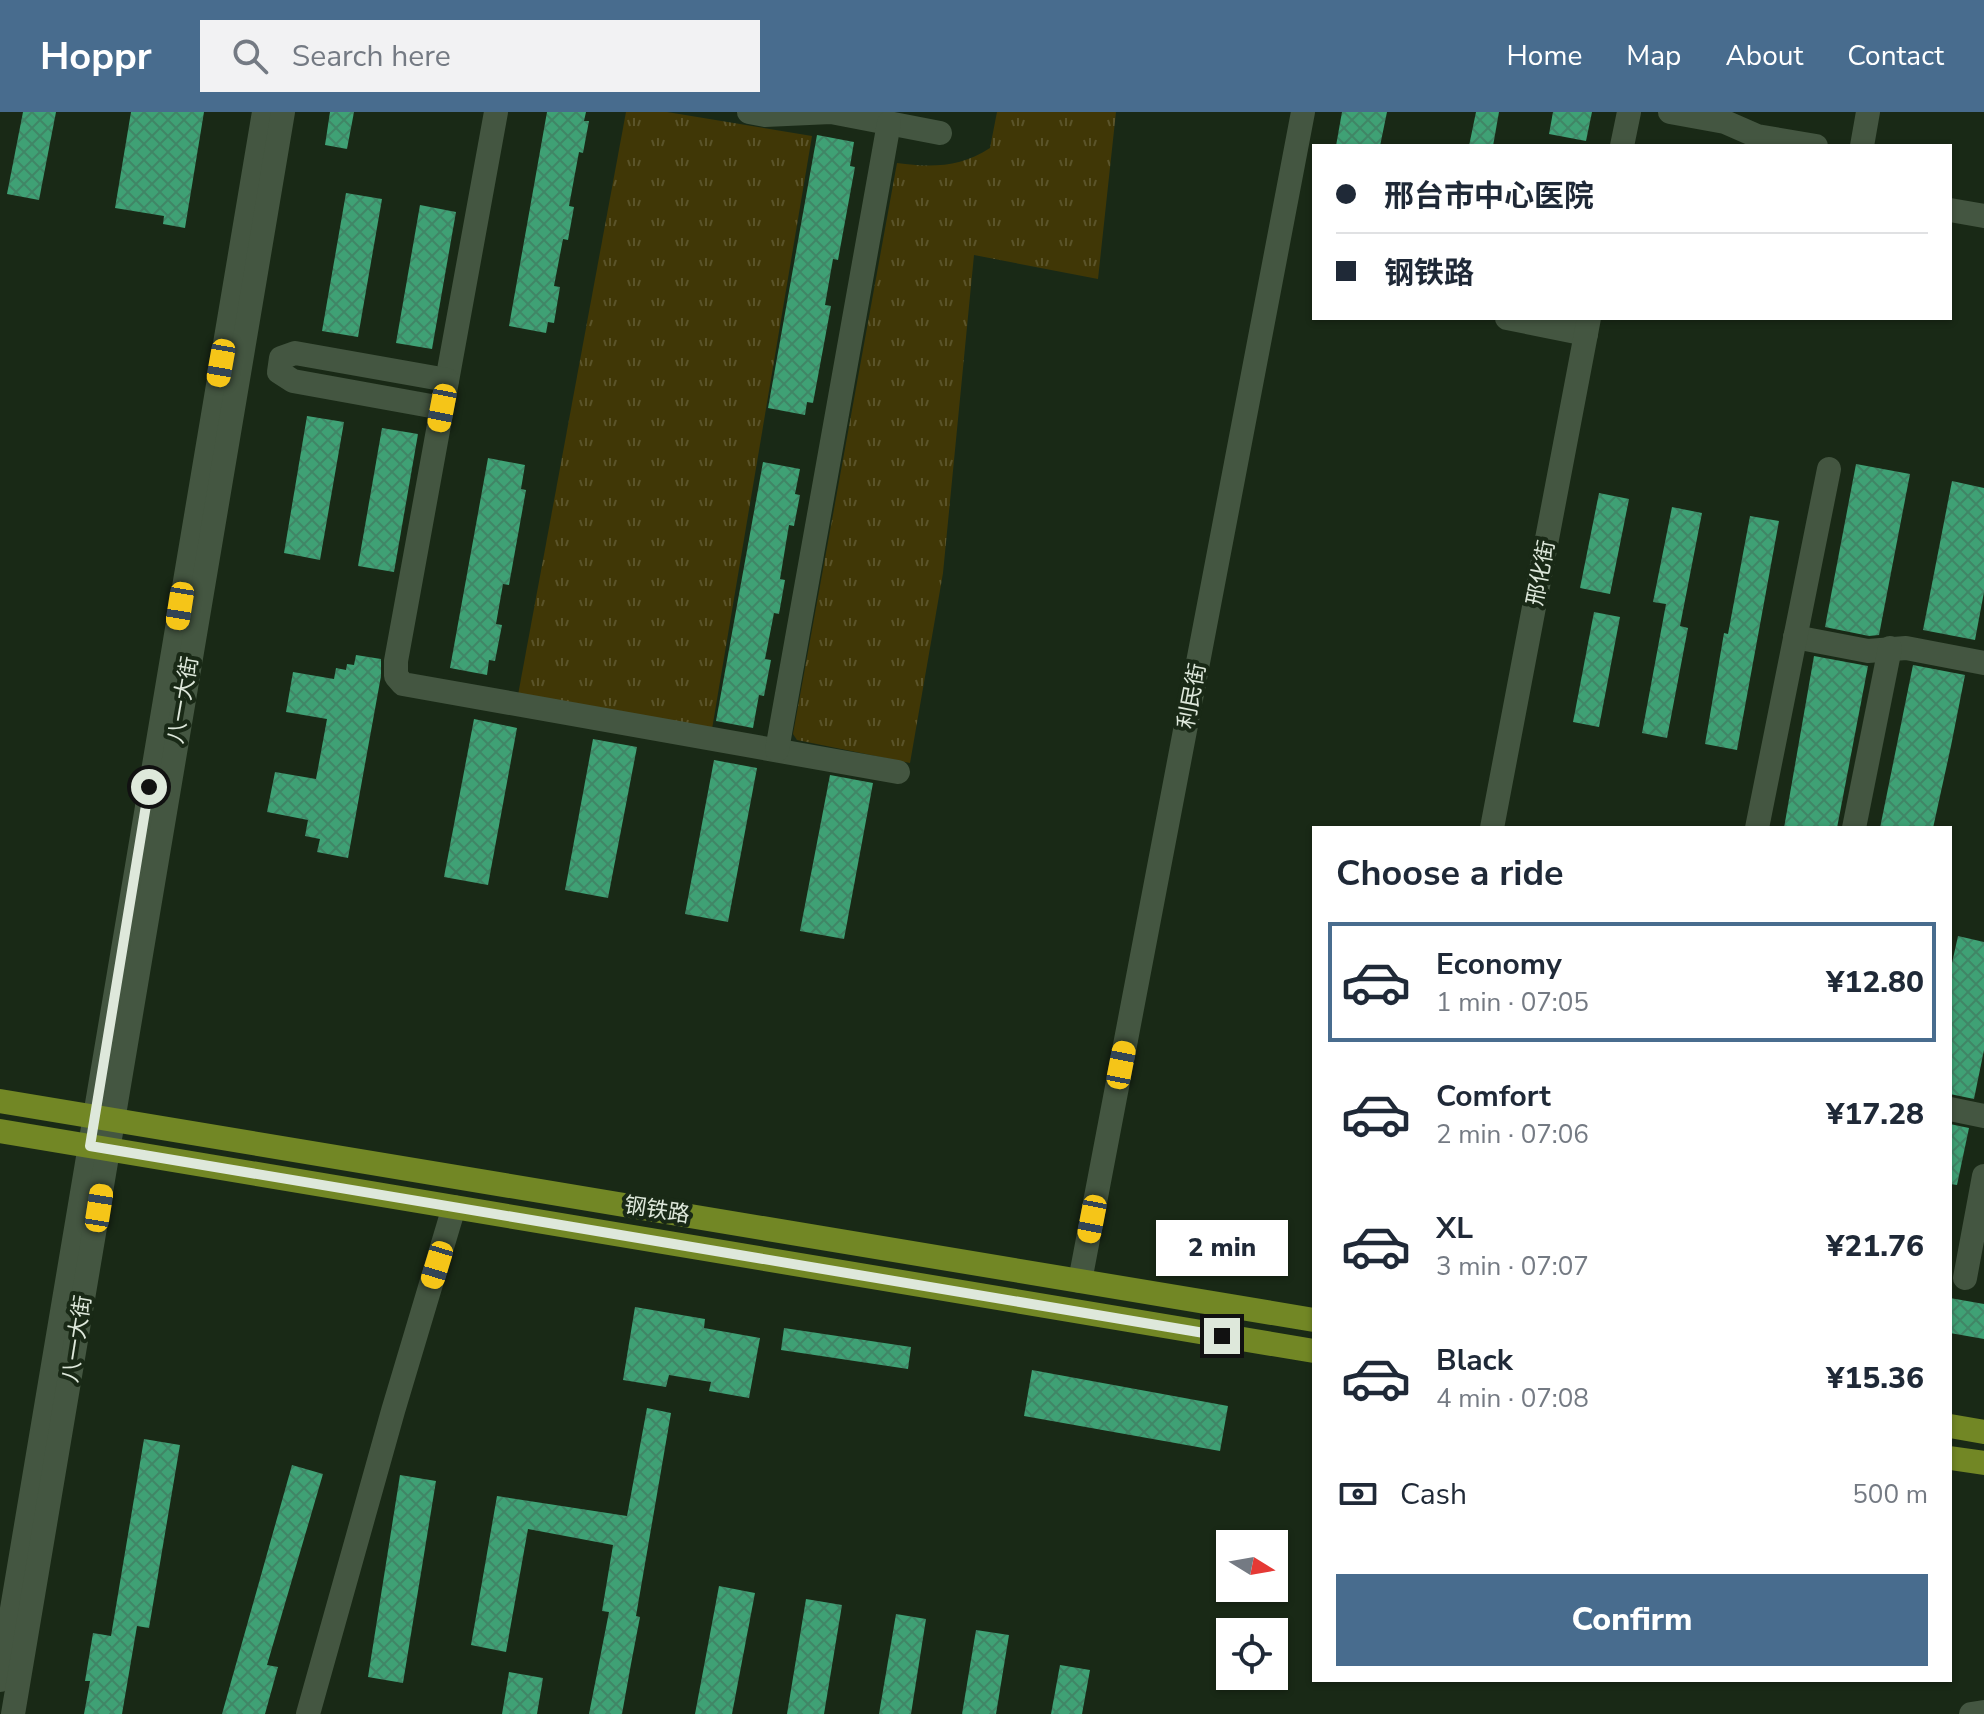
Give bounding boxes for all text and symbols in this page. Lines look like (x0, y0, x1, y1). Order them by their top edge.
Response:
search box (200, 20, 760, 92)
text: Hoppr (40, 31, 152, 82)
icon: search (228, 34, 272, 78)
text: Search here (292, 36, 451, 77)
text: Home (1507, 37, 1582, 75)
text: Map (1626, 37, 1681, 75)
text: About (1725, 37, 1803, 75)
text: Contact (1847, 37, 1944, 75)
text: 邢台市中心医院 (1384, 176, 1594, 217)
text: 钢铁路 (1384, 253, 1474, 294)
car (205, 337, 237, 389)
car (426, 382, 458, 434)
street label: 邢化街 (1520, 538, 1562, 608)
car (164, 580, 196, 632)
street label: 八一大街 (161, 654, 205, 746)
street label: 利民街 (1171, 661, 1213, 731)
route start (131, 769, 167, 805)
text: Choose a ride (1336, 849, 1564, 898)
text: Economy (1436, 944, 1562, 985)
icon: car (1340, 946, 1412, 1018)
text: ¥12.80 (1826, 962, 1924, 1003)
text: 1 min · 07:05 (1436, 985, 1589, 1020)
car (1105, 1039, 1137, 1091)
text: Comfort (1436, 1076, 1551, 1117)
icon: car (1340, 1078, 1412, 1150)
text: ¥17.28 (1826, 1094, 1924, 1135)
text: 2 min · 07:06 (1436, 1117, 1589, 1152)
car (83, 1182, 115, 1234)
street label: 钢铁路 (622, 1190, 692, 1230)
car (1076, 1193, 1108, 1245)
text: XL (1436, 1208, 1473, 1249)
icon: car (1340, 1210, 1412, 1282)
callout: 2 min (1156, 1220, 1288, 1276)
text: ¥21.76 (1826, 1226, 1924, 1267)
text: 2 min (1188, 1230, 1256, 1265)
car (419, 1239, 455, 1291)
text: 3 min · 07:07 (1436, 1249, 1589, 1284)
street label: 八一大街 (55, 1293, 99, 1385)
route end (1204, 1318, 1240, 1354)
text: Black (1436, 1340, 1513, 1381)
icon: car (1340, 1342, 1412, 1414)
text: ¥15.36 (1826, 1358, 1924, 1399)
text: 4 min · 07:08 (1436, 1381, 1589, 1416)
icon: cash (1336, 1472, 1380, 1516)
text: Cash (1400, 1474, 1467, 1515)
text: 500 m (1852, 1477, 1928, 1512)
north arrow (1216, 1530, 1288, 1602)
map controls (1216, 1530, 1288, 1690)
button: Confirm (1336, 1574, 1928, 1666)
button: locate (1216, 1618, 1288, 1690)

